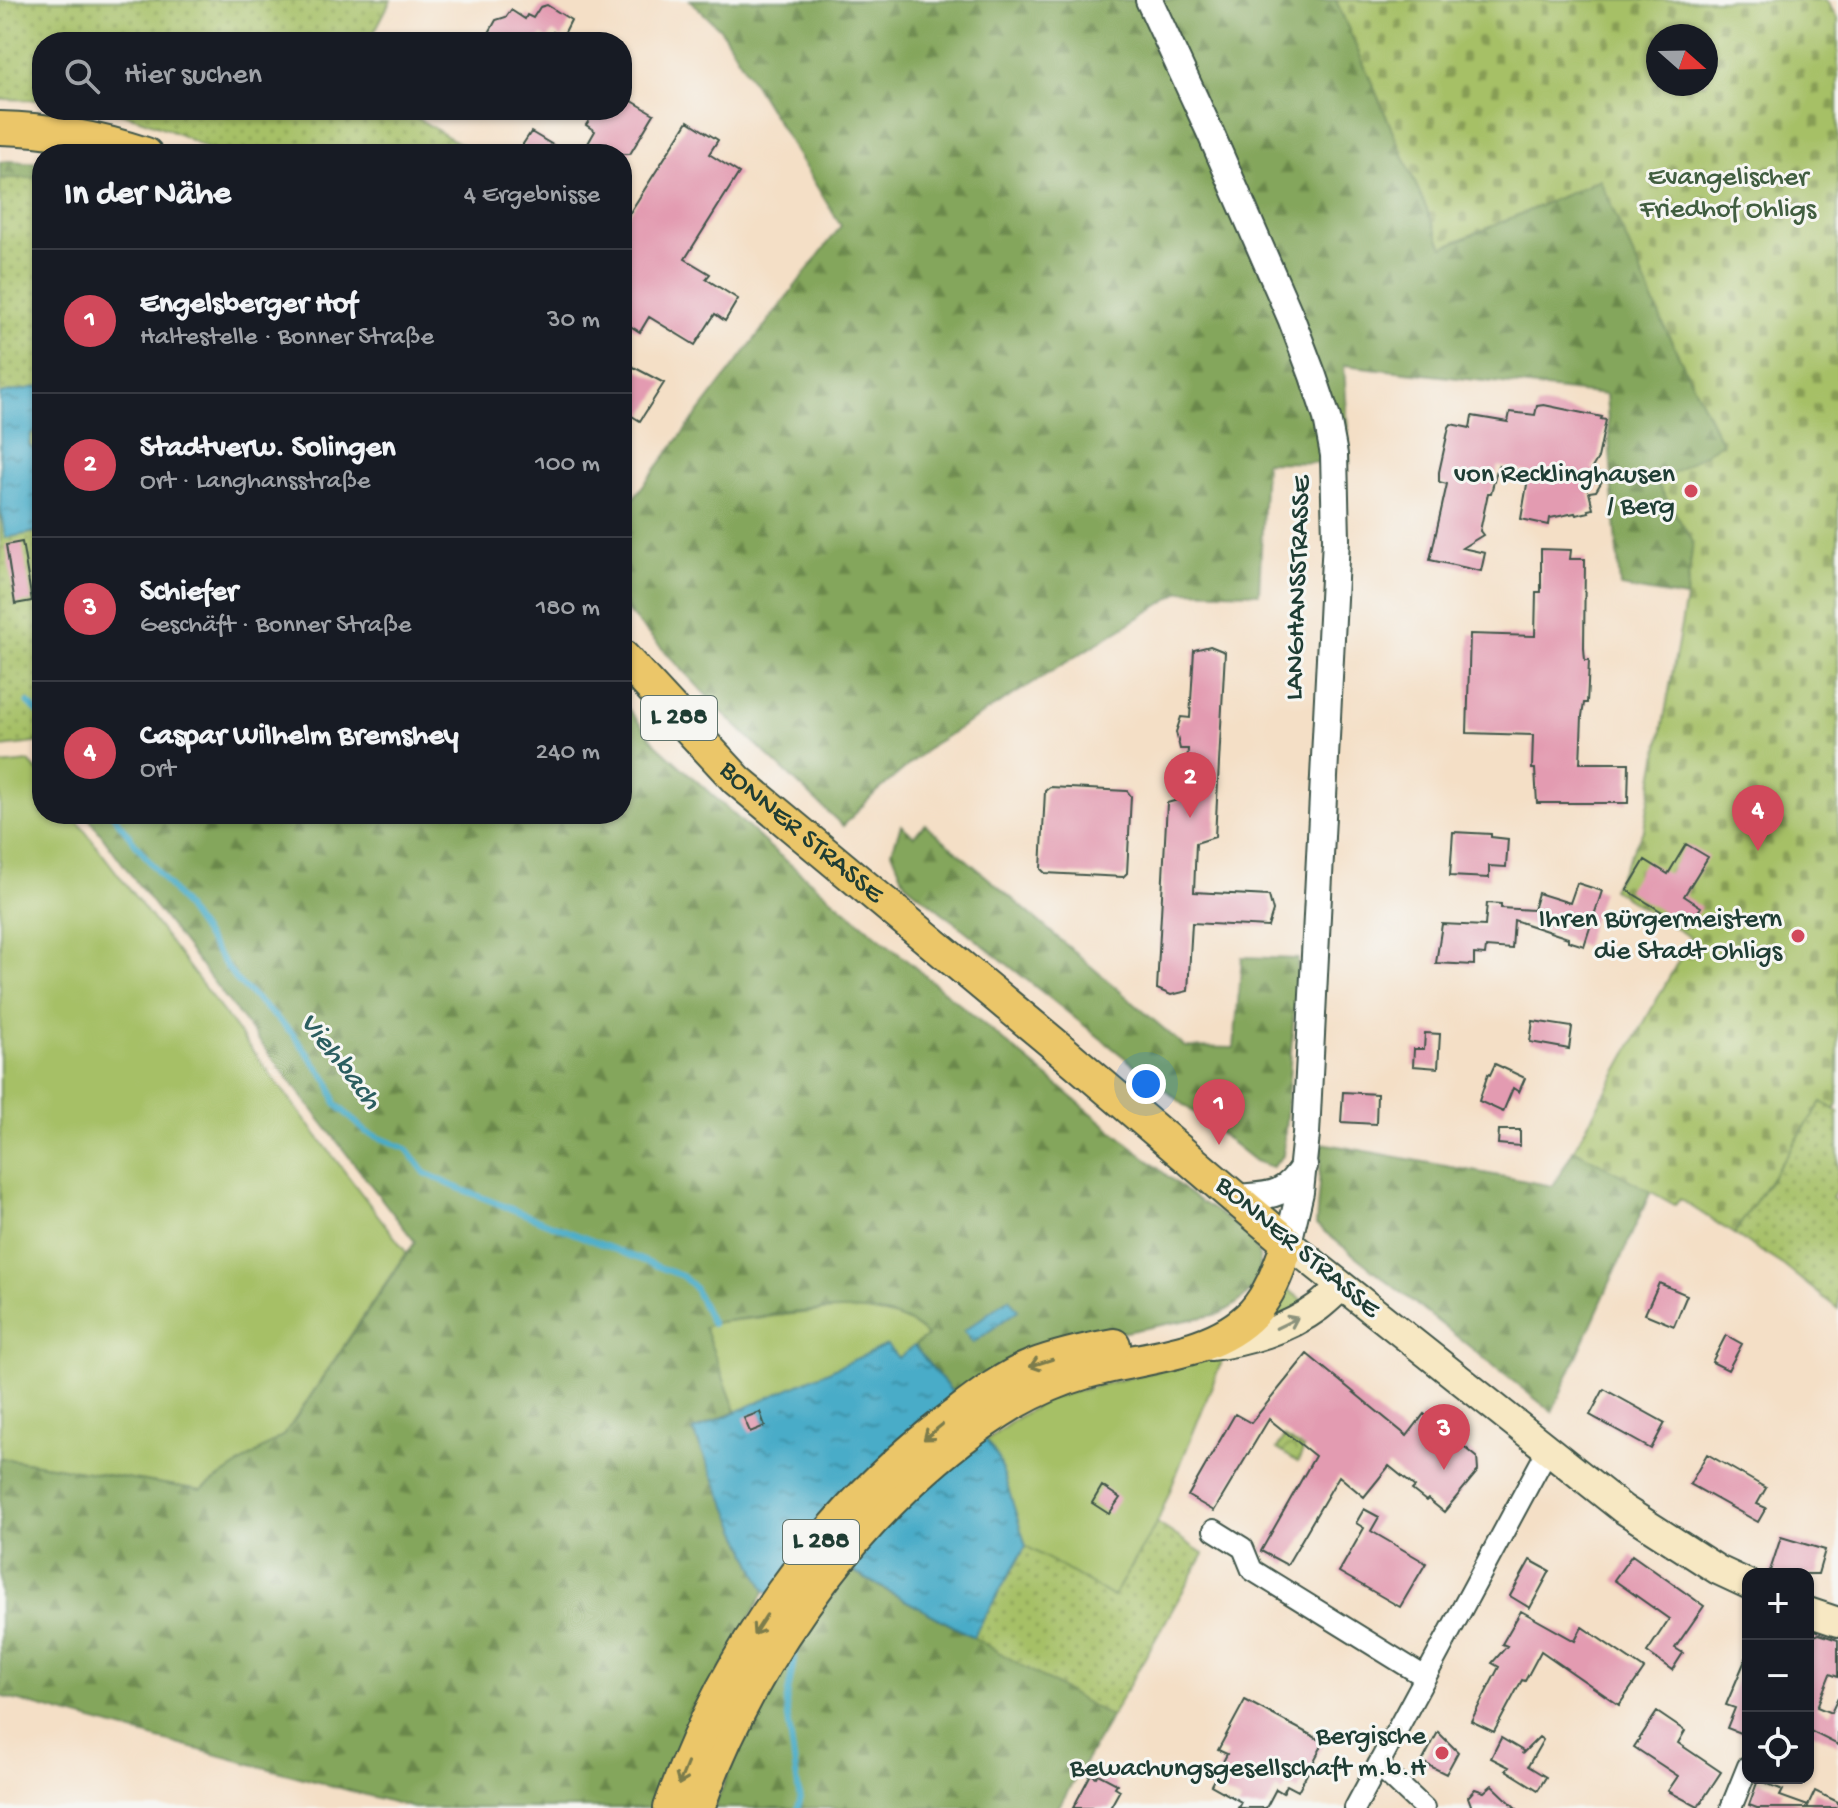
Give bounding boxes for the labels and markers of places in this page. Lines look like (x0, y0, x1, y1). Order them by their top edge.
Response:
place label: von Recklinghausen / Berg (1454, 459, 1676, 524)
marker: von Recklinghausen / Berg (1682, 482, 1700, 500)
pin: 2 (1164, 752, 1216, 818)
pin: 4 (1732, 785, 1784, 851)
place label: Ihren Bürgermeistern die Stadt Ohligs (1538, 904, 1783, 969)
marker: Ihren Bürgermeistern die Stadt Ohligs (1789, 927, 1807, 945)
pin: 1 (1193, 1079, 1245, 1145)
pin: 3 (1418, 1404, 1470, 1470)
place label: Bergische Bewachungsgesellschaft m.b.H (1069, 1721, 1427, 1786)
marker: Bergische Bewachungsgesellschaft m.b.H (1433, 1744, 1451, 1762)

